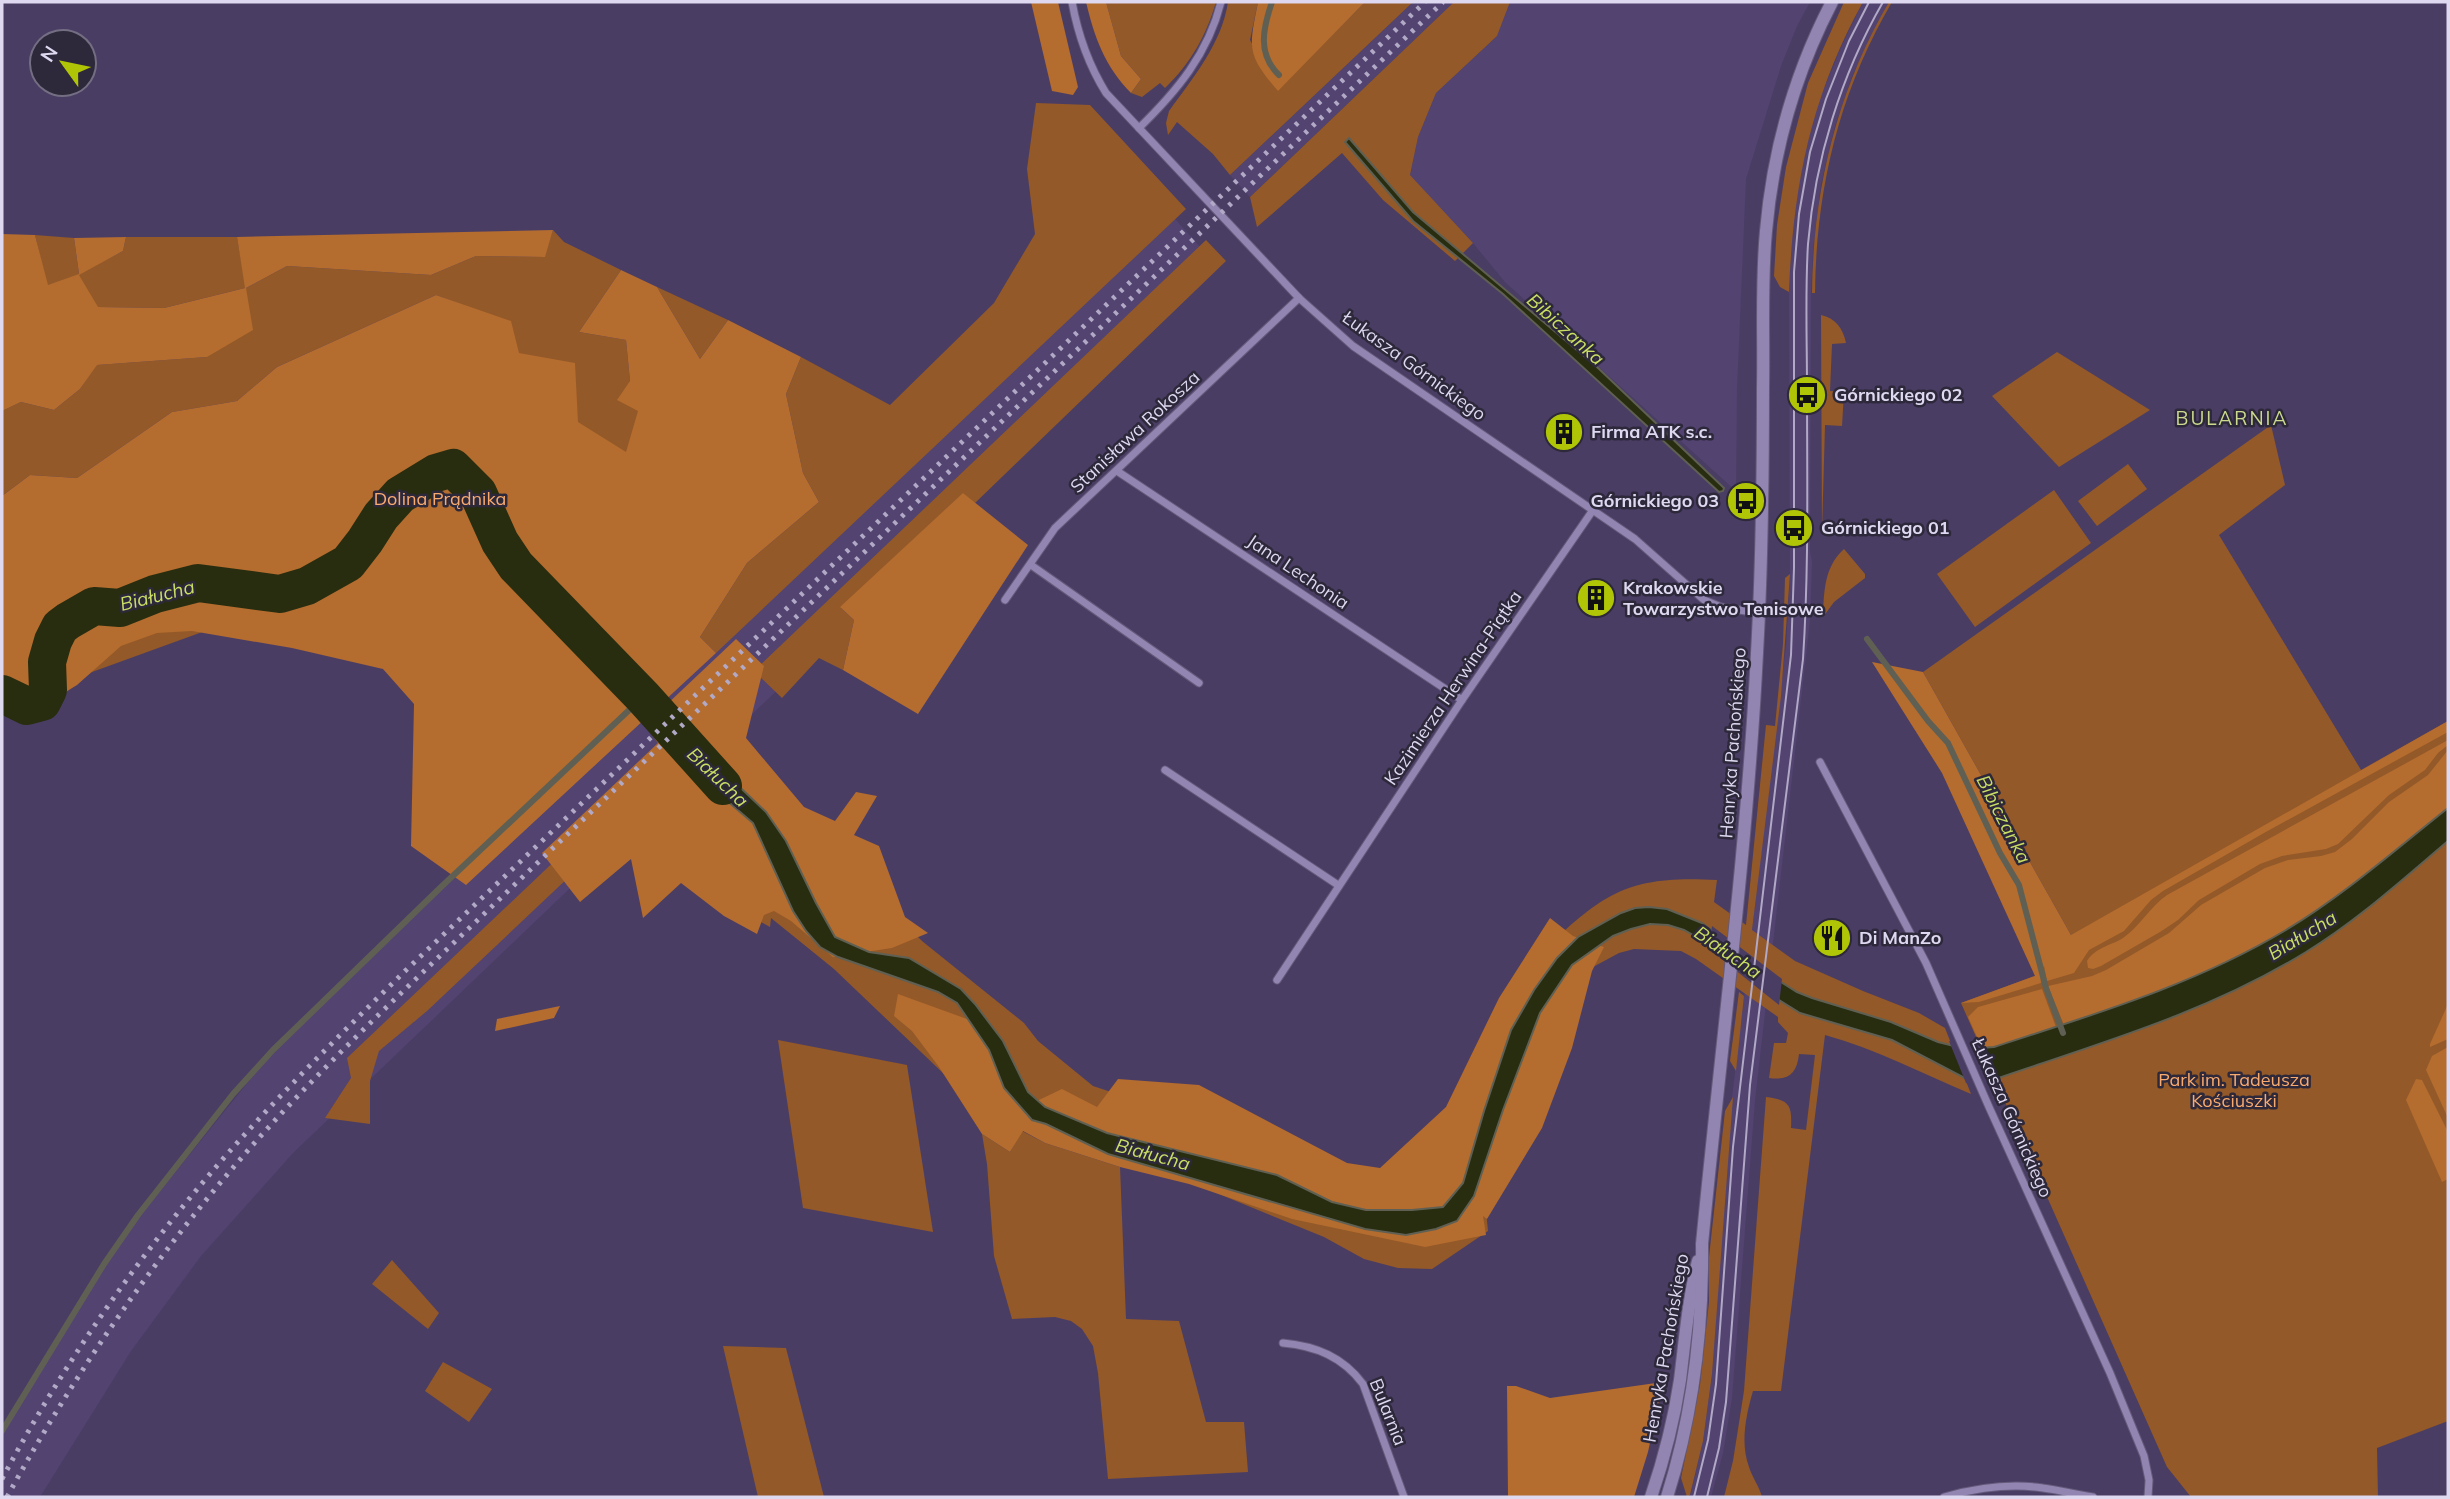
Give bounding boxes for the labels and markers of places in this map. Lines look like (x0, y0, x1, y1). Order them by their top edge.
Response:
bus stop icon: Górnickiego 02 (1786, 374, 1828, 416)
place label: Górnickiego 02 (1834, 383, 1963, 406)
building icon: Firma ATK s.c. (1543, 411, 1585, 453)
place label: Firma ATK s.c. (1591, 420, 1712, 443)
bus stop icon: Górnickiego 03 (1725, 480, 1767, 522)
place label: Górnickiego 03 (1590, 489, 1719, 512)
bus stop icon: Górnickiego 01 (1773, 507, 1815, 549)
place label: Górnickiego 01 (1821, 516, 1950, 539)
place label: Krakowskie Towarzystwo Tenisowe (1623, 576, 1824, 620)
building icon: Krakowskie Towarzystwo Tenisowe (1575, 577, 1617, 619)
restaurant icon: Di ManZo (1811, 917, 1853, 959)
place label: Di ManZo (1859, 926, 1941, 949)

